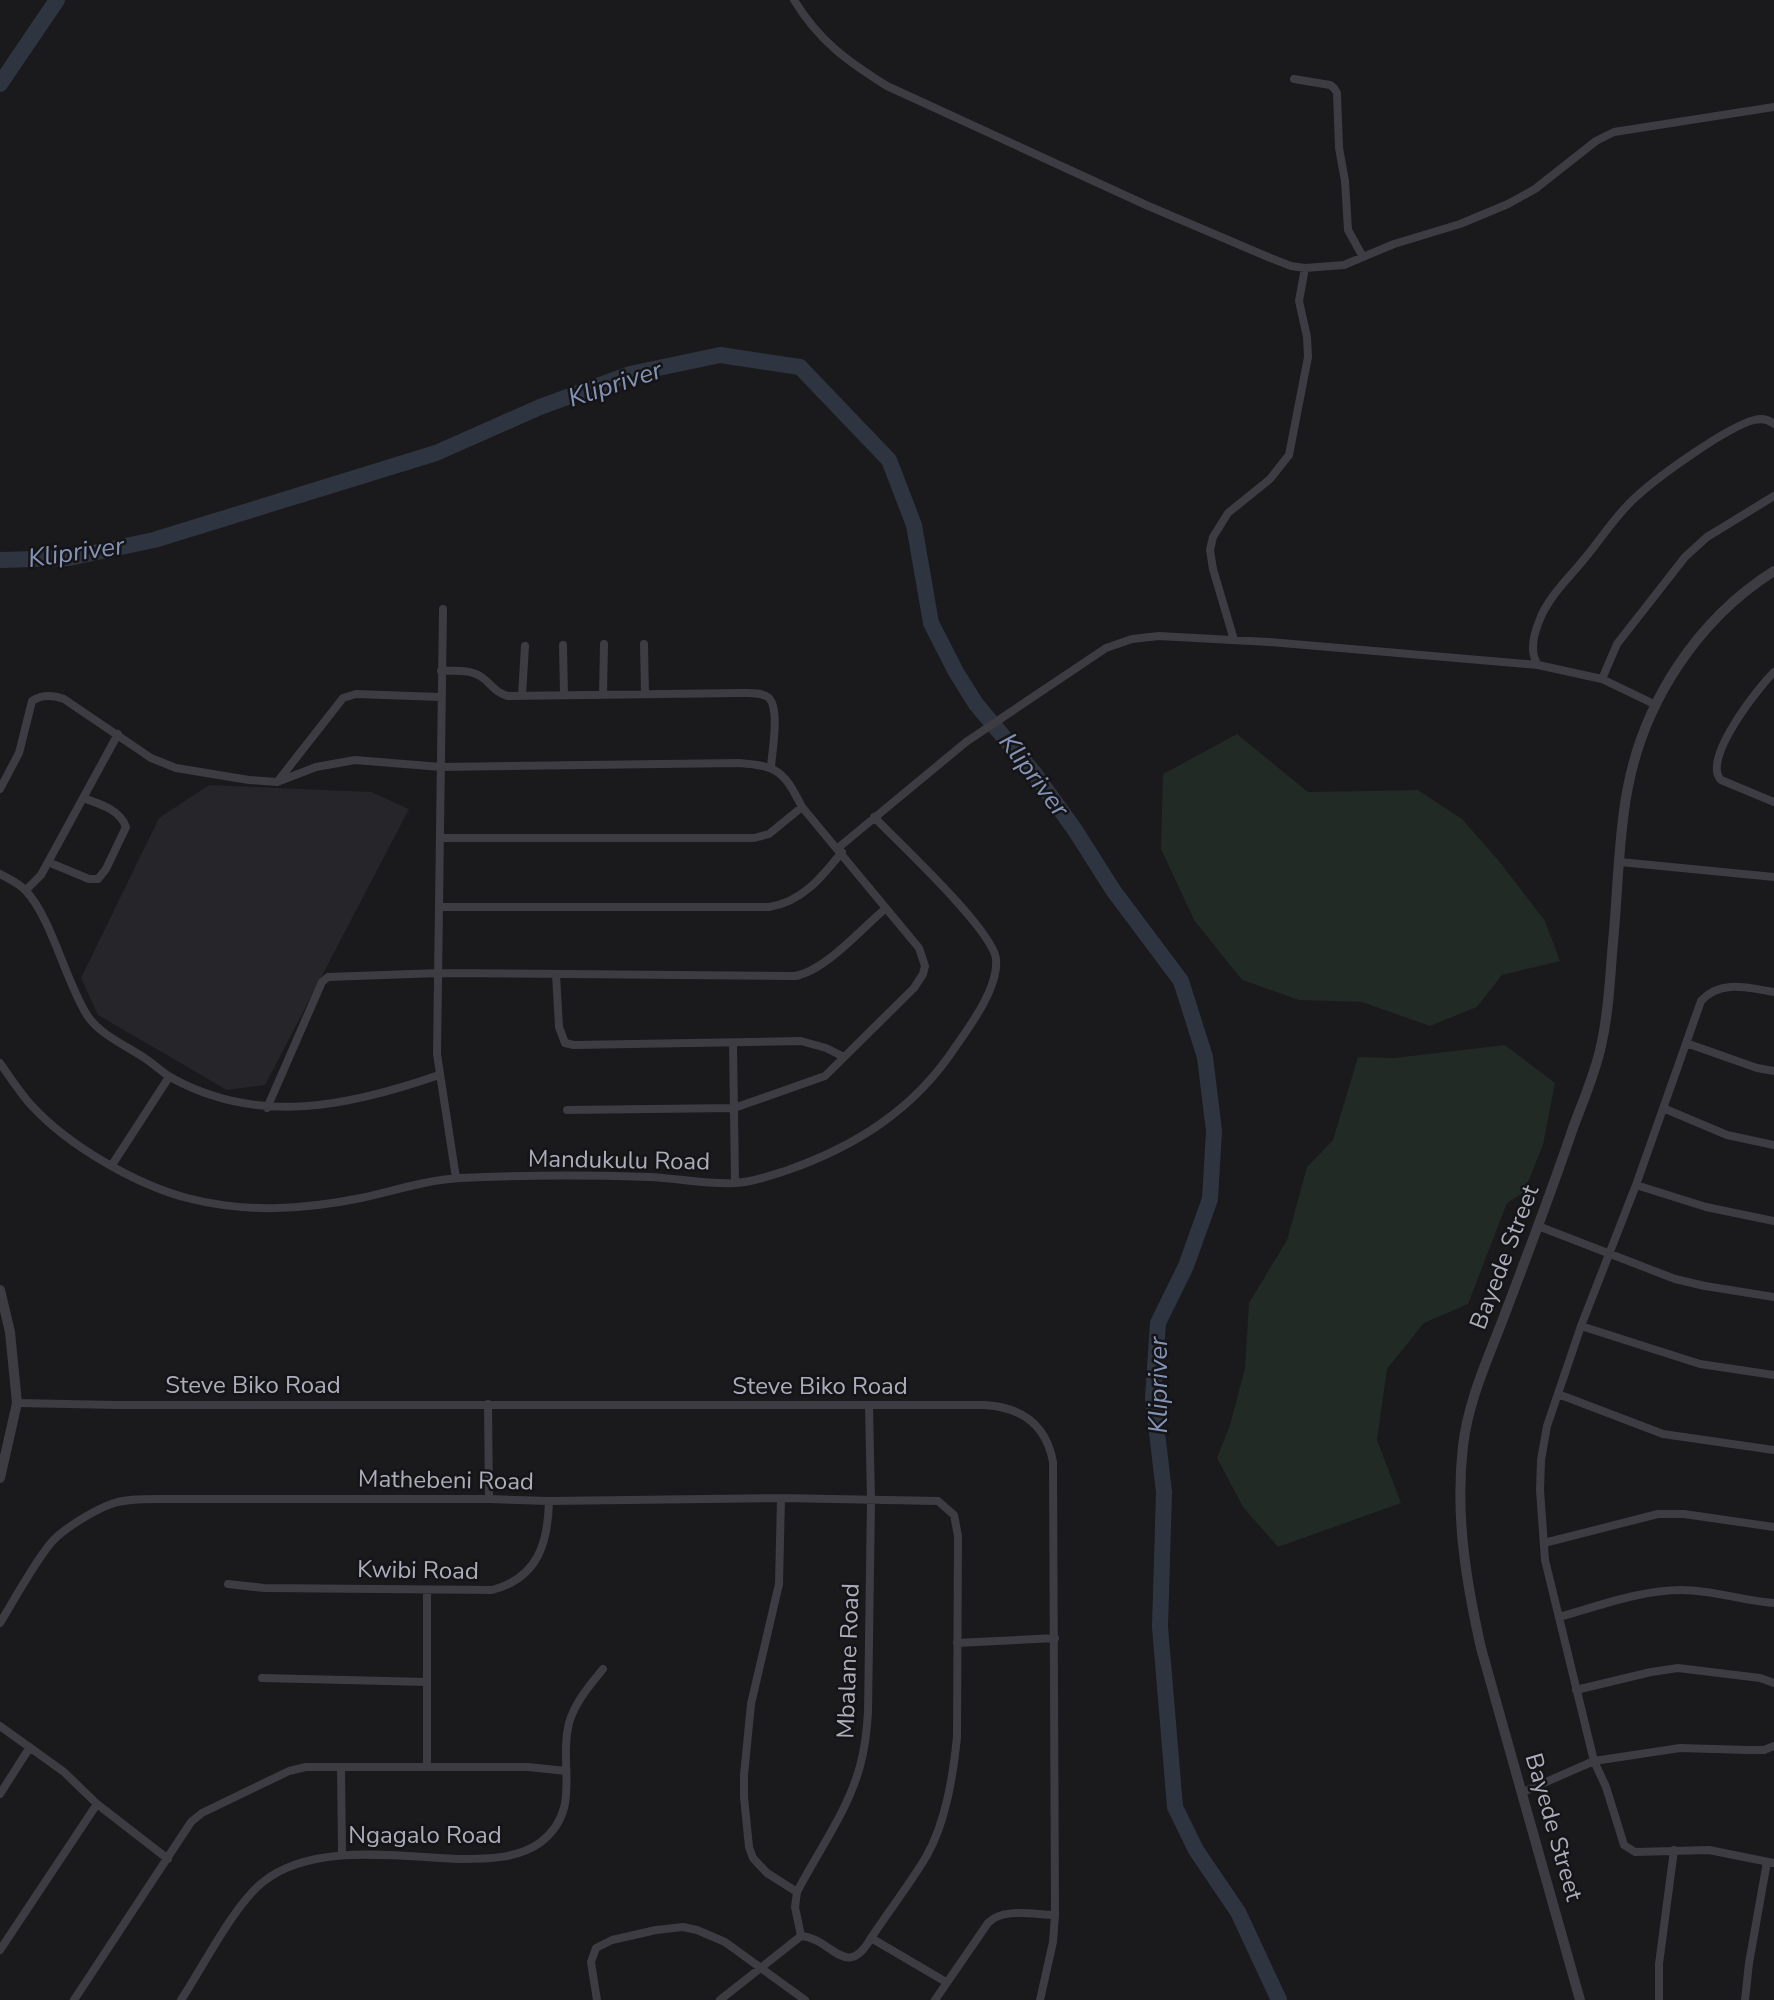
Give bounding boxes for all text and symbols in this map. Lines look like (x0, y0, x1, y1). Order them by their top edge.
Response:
water label: Klipriver (564, 352, 667, 416)
water label: Klipriver (26, 528, 127, 576)
water label: Klipriver (991, 726, 1078, 825)
street label: Mandukulu Road (528, 1142, 710, 1178)
street label: Bayede Street (1462, 1180, 1546, 1334)
water label: Klipriver (1141, 1336, 1176, 1433)
street label: Steve Biko Road (165, 1369, 341, 1401)
street label: Steve Biko Road (732, 1370, 908, 1402)
street label: Mathebeni Road (358, 1462, 534, 1498)
street label: Kwibi Road (357, 1553, 479, 1587)
street label: Mbalane Road (829, 1583, 867, 1739)
street label: Bayede Street (1518, 1749, 1591, 1905)
street label: Ngagalo Road (348, 1819, 502, 1851)

